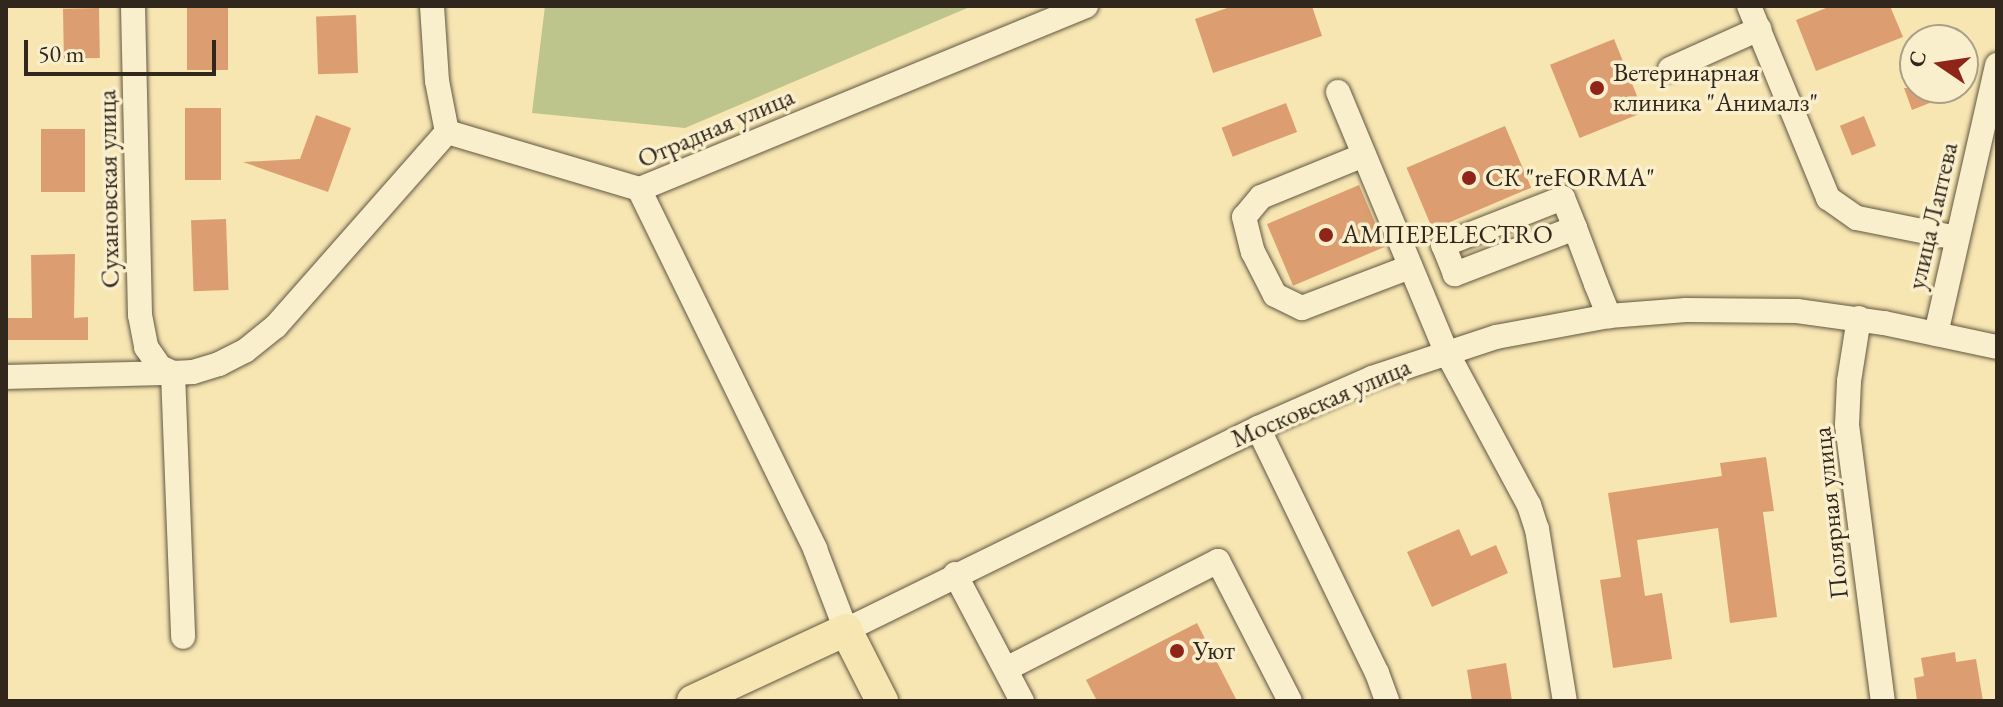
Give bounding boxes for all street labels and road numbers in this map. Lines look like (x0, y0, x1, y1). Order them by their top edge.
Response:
street label: Отрадная улица (633, 81, 799, 175)
street label: Сухановская улица (92, 89, 126, 289)
street label: улица Лаптева (1901, 139, 1965, 293)
street label: Московская улица (1227, 351, 1415, 455)
street label: Полярная улица (1806, 425, 1856, 601)

